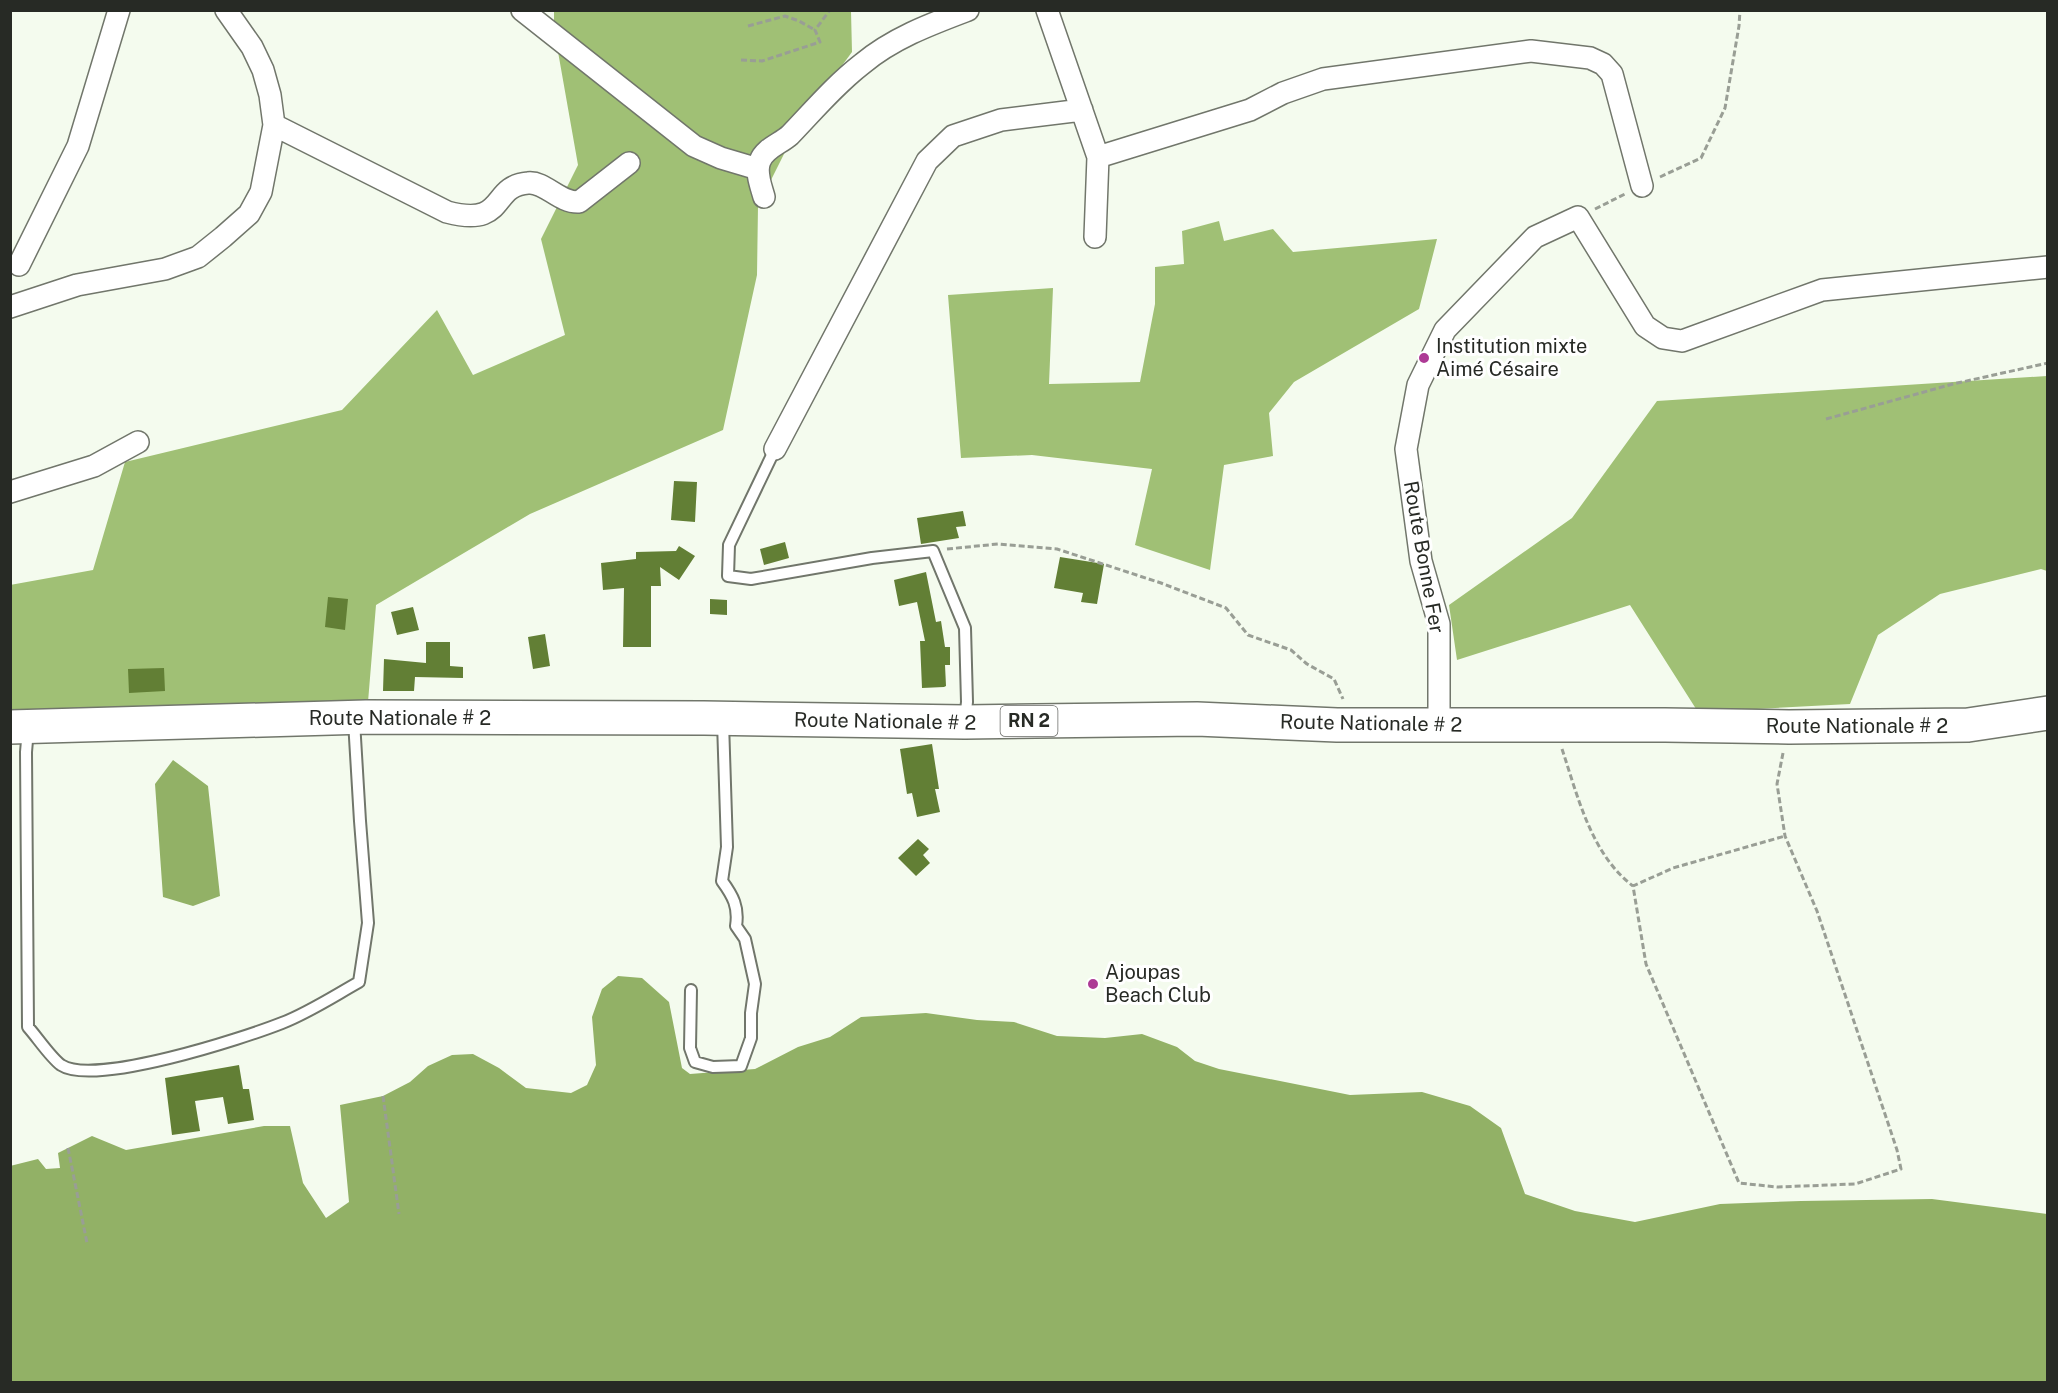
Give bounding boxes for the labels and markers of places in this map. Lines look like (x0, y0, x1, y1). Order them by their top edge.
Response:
place label: Institution mixte Aimé Césaire (1436, 334, 1587, 381)
marker: Institution mixte Aimé Césaire (1417, 351, 1431, 365)
place label: Ajoupas Beach Club (1105, 960, 1211, 1007)
marker: Ajoupas Beach Club (1086, 977, 1100, 991)

